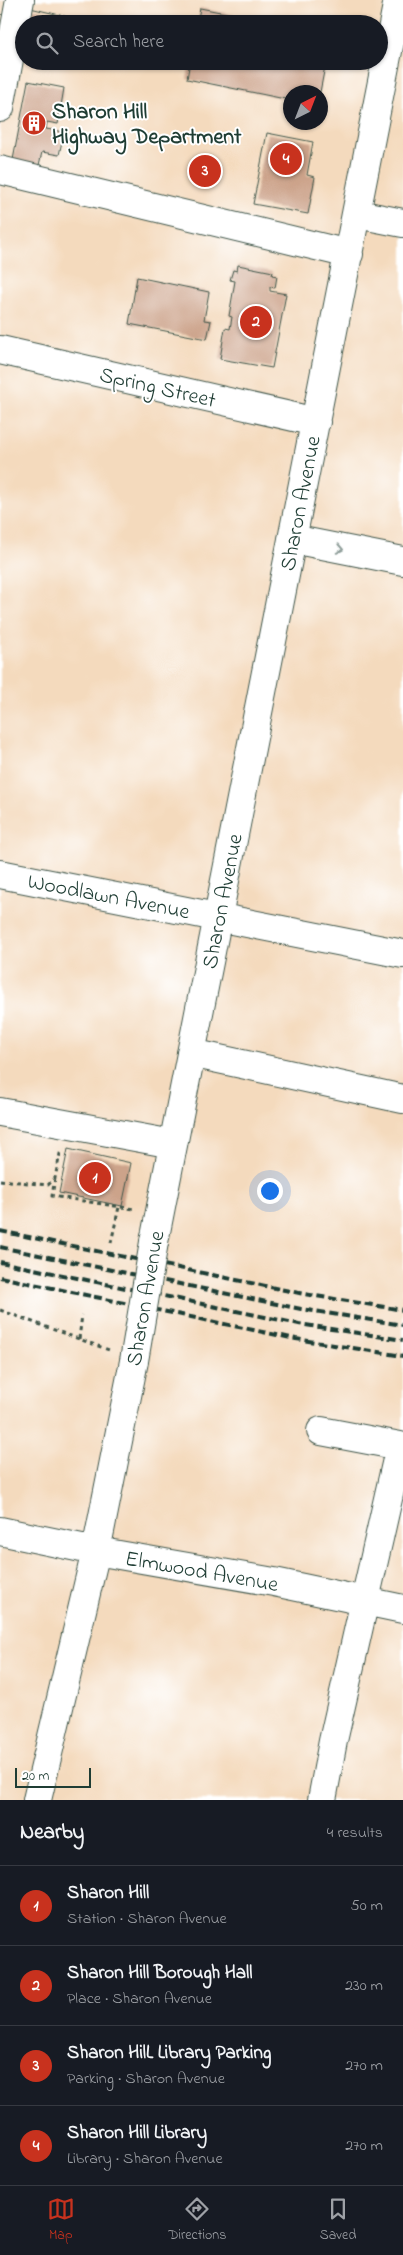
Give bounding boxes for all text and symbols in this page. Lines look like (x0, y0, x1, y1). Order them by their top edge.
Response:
search box (15, 15, 388, 70)
icon: search (33, 29, 61, 57)
text: Search here (73, 29, 164, 56)
north arrow (283, 85, 328, 130)
place label: Sharon Hill Highway Department (52, 97, 242, 155)
building icon: Sharon Hill Highway Department (21, 110, 47, 136)
pin: 4 (270, 140, 302, 178)
pin: 3 (189, 152, 221, 190)
pin: 2 (240, 303, 272, 341)
street label: Spring Street (96, 360, 219, 419)
street label: Sharon Avenue (273, 433, 331, 574)
one-way arrow (336, 543, 345, 554)
street label: Sharon Avenue (195, 831, 253, 972)
street label: Woodlawn Avenue (25, 867, 192, 929)
pin: 1 (79, 1159, 111, 1197)
your location (257, 1178, 283, 1204)
street label: Sharon Avenue (119, 1228, 175, 1369)
street label: Elmwood Avenue (122, 1544, 281, 1602)
scale bar (15, 1765, 91, 1788)
text: 20 m (22, 1766, 49, 1787)
text: Nearby (20, 1818, 84, 1848)
text: 4 results (327, 1821, 383, 1845)
text: Sharon Hill (67, 1880, 149, 1907)
text: 1 (33, 1894, 39, 1918)
text: 50 m (351, 1894, 383, 1918)
text: Station · Sharon Avenue (67, 1907, 227, 1931)
text: Sharon Hill Borough Hall (67, 1960, 252, 1987)
text: 2 (32, 1974, 40, 1998)
text: 230 m (345, 1974, 383, 1998)
text: Place · Sharon Avenue (67, 1987, 212, 2011)
text: Sharon HilL Library Parking (67, 2040, 271, 2067)
text: 3 (33, 2054, 39, 2078)
text: 270 m (345, 2054, 383, 2078)
text: Parking · Sharon Avenue (67, 2067, 225, 2091)
text: Sharon Hill Library (67, 2120, 207, 2147)
text: 4 (33, 2134, 39, 2158)
text: 270 m (345, 2134, 383, 2158)
text: Library · Sharon Avenue (67, 2147, 223, 2171)
tab: Map (47, 2195, 75, 2246)
tab: Directions (168, 2195, 226, 2246)
tab: Saved (320, 2195, 356, 2246)

